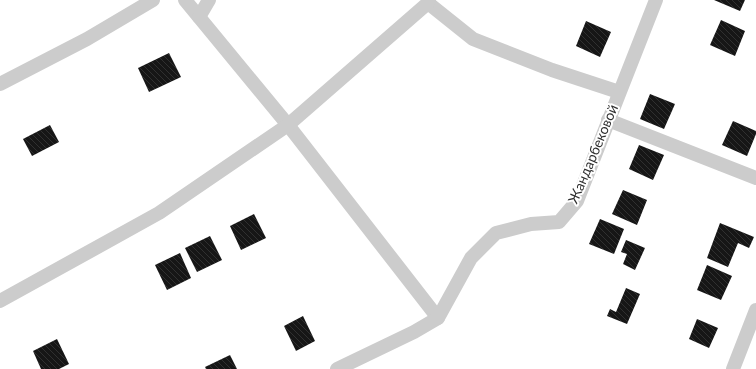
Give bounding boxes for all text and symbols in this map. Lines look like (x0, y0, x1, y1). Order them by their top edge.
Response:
street label: Жандарбековой (564, 102, 621, 206)

